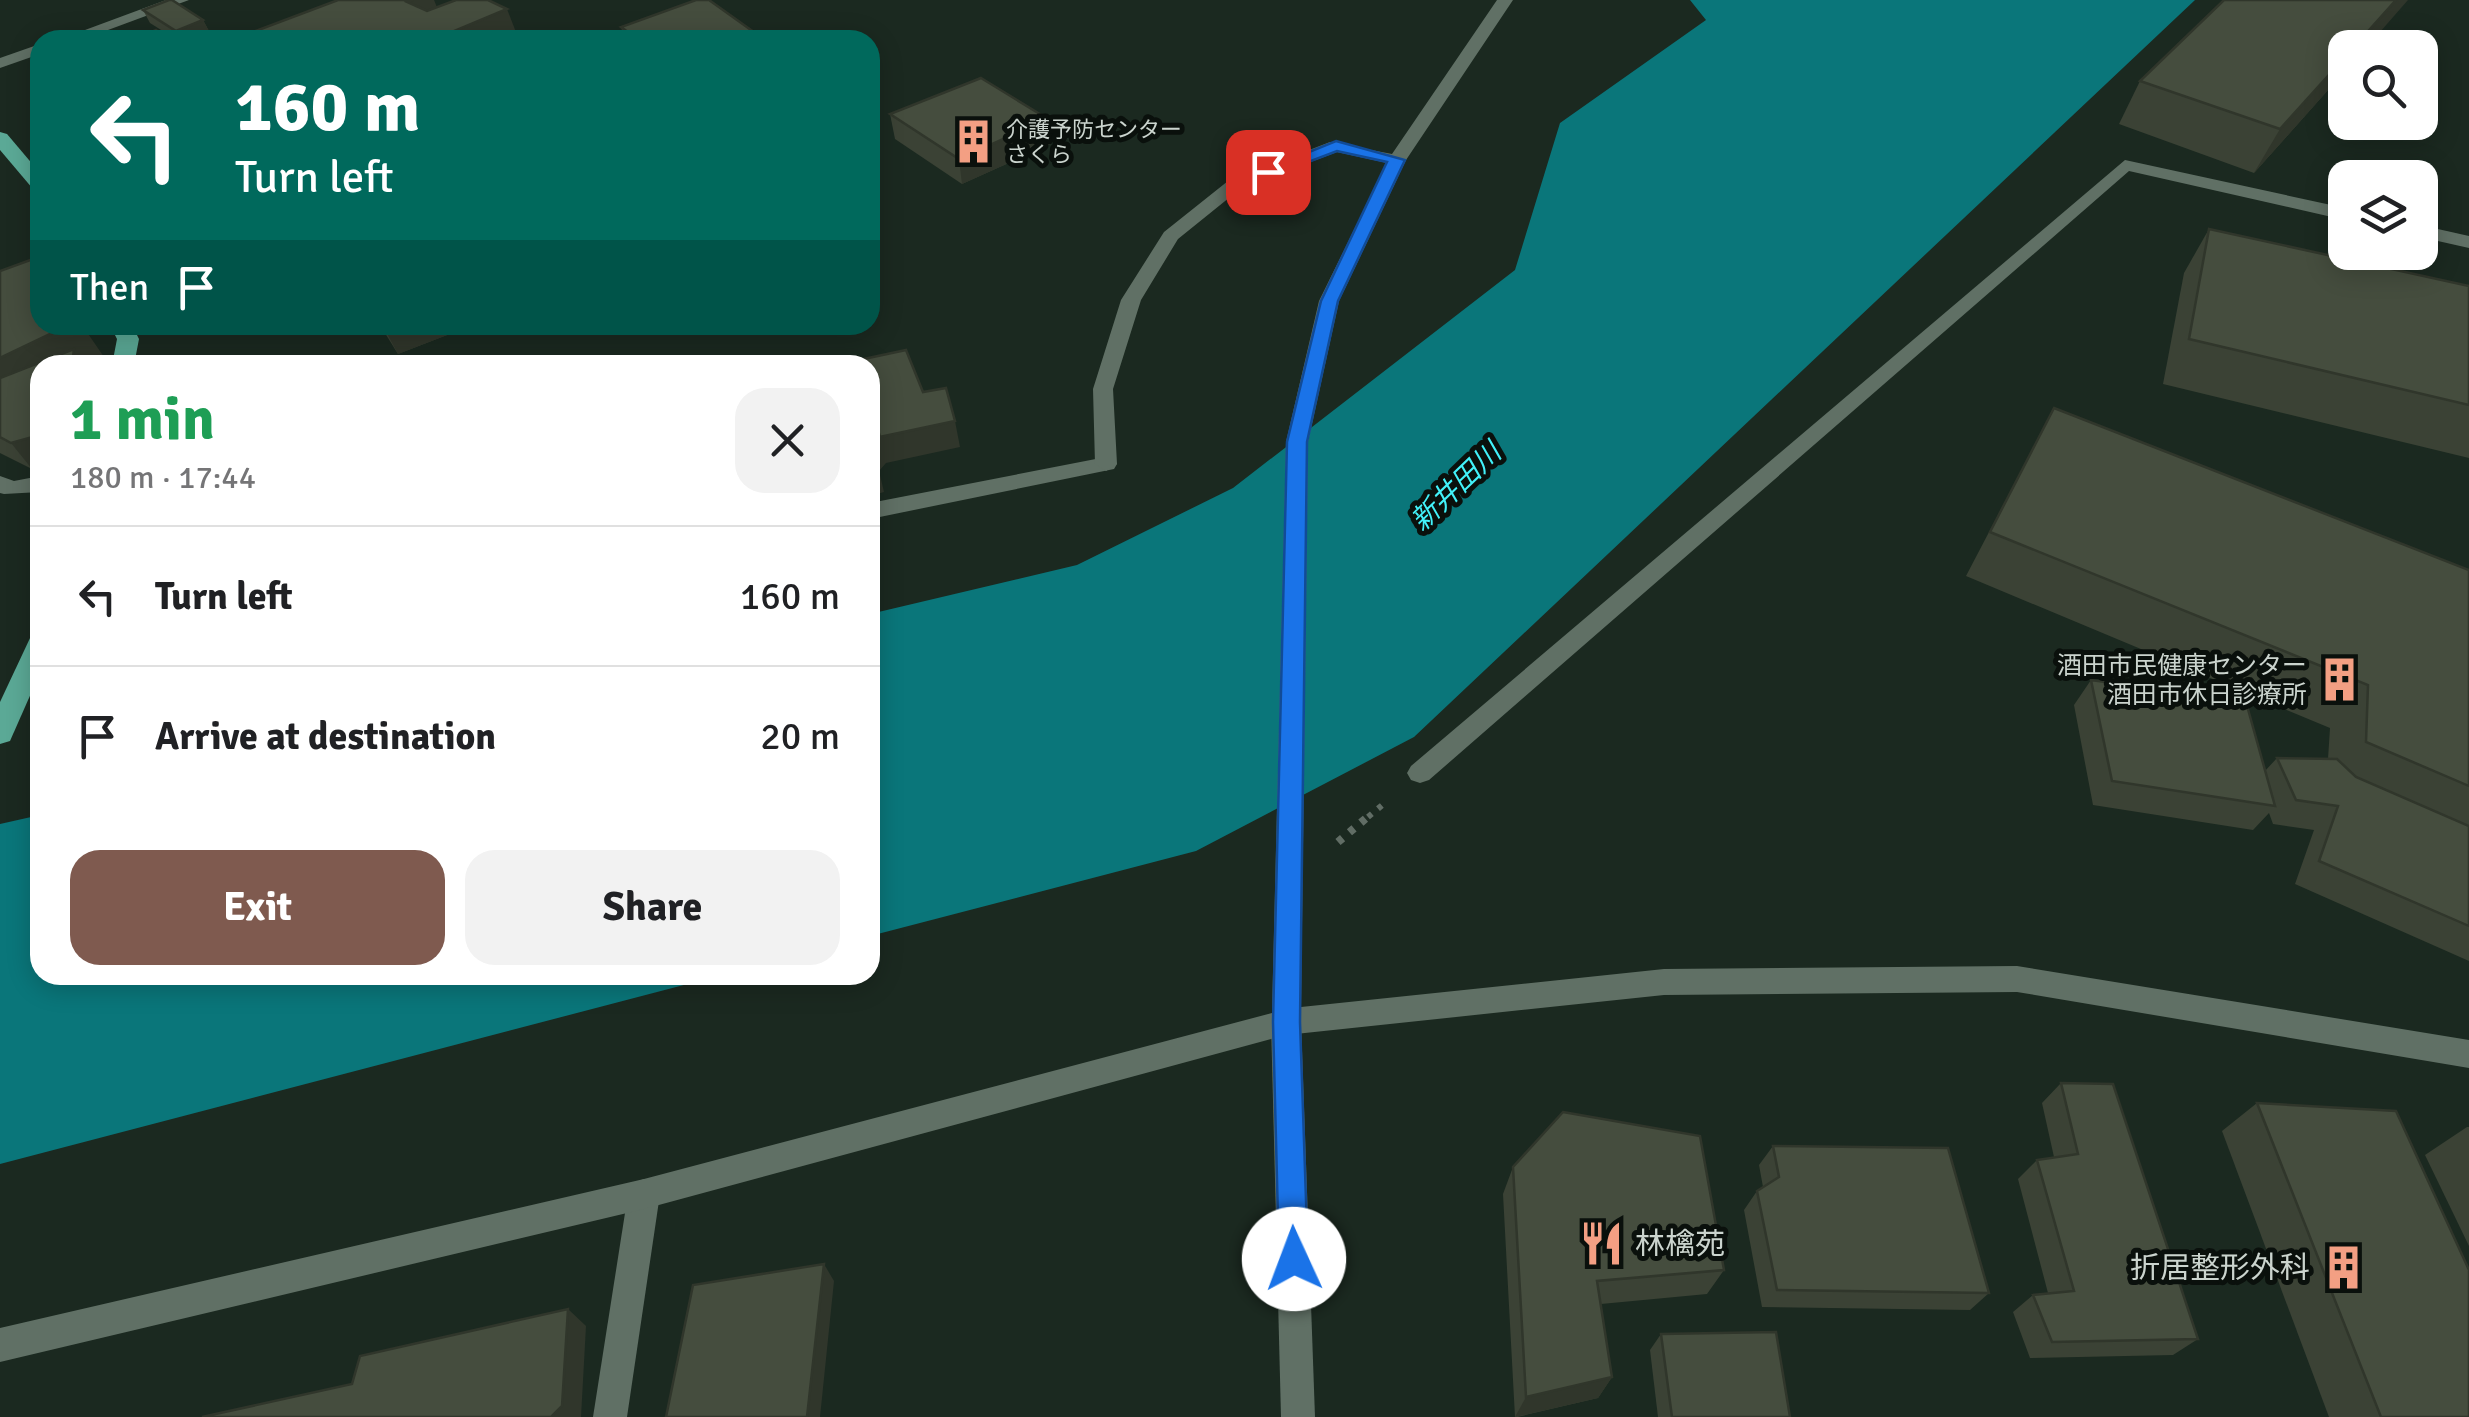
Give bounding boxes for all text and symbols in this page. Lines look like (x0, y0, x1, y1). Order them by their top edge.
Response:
map controls (2328, 30, 2438, 270)
button: search (2328, 30, 2438, 140)
text: 160 m (235, 64, 420, 150)
icon: left (70, 70, 200, 200)
place label: 介護予防センター さくら (1006, 116, 1182, 168)
building icon: 介護予防センター さくら (949, 118, 997, 166)
pin (1226, 130, 1311, 215)
icon: arrive (1241, 145, 1296, 200)
text: Turn left (235, 150, 394, 205)
button: layers (2328, 160, 2438, 270)
icon: arrive (169, 260, 224, 315)
text: Then (70, 264, 149, 311)
text: 1 min (70, 383, 215, 457)
button: close (735, 388, 840, 493)
water label: 新井田川 (1404, 434, 1510, 538)
text: 180 m · 17:44 (70, 458, 256, 497)
icon: left (70, 569, 125, 624)
text: Turn left (155, 573, 293, 620)
text: 160 m (740, 573, 840, 620)
place label: 酒田市民健康センター 酒田市休日診療所 (2057, 650, 2307, 710)
building icon: 酒田市民健康センター 酒田市休日診療所 (2316, 655, 2364, 703)
icon: arrive (70, 709, 125, 764)
text: Arrive at destination (155, 713, 496, 760)
text: 20 m (760, 713, 840, 760)
button: Exit (70, 850, 445, 965)
button: Share (465, 850, 840, 965)
position arrow (1242, 1207, 1346, 1311)
restaurant icon: 林檎苑 (1578, 1220, 1626, 1268)
place label: 林檎苑 (1635, 1226, 1725, 1263)
building icon: 折居整形外科 (2319, 1244, 2367, 1292)
place label: 折居整形外科 (2130, 1250, 2310, 1287)

